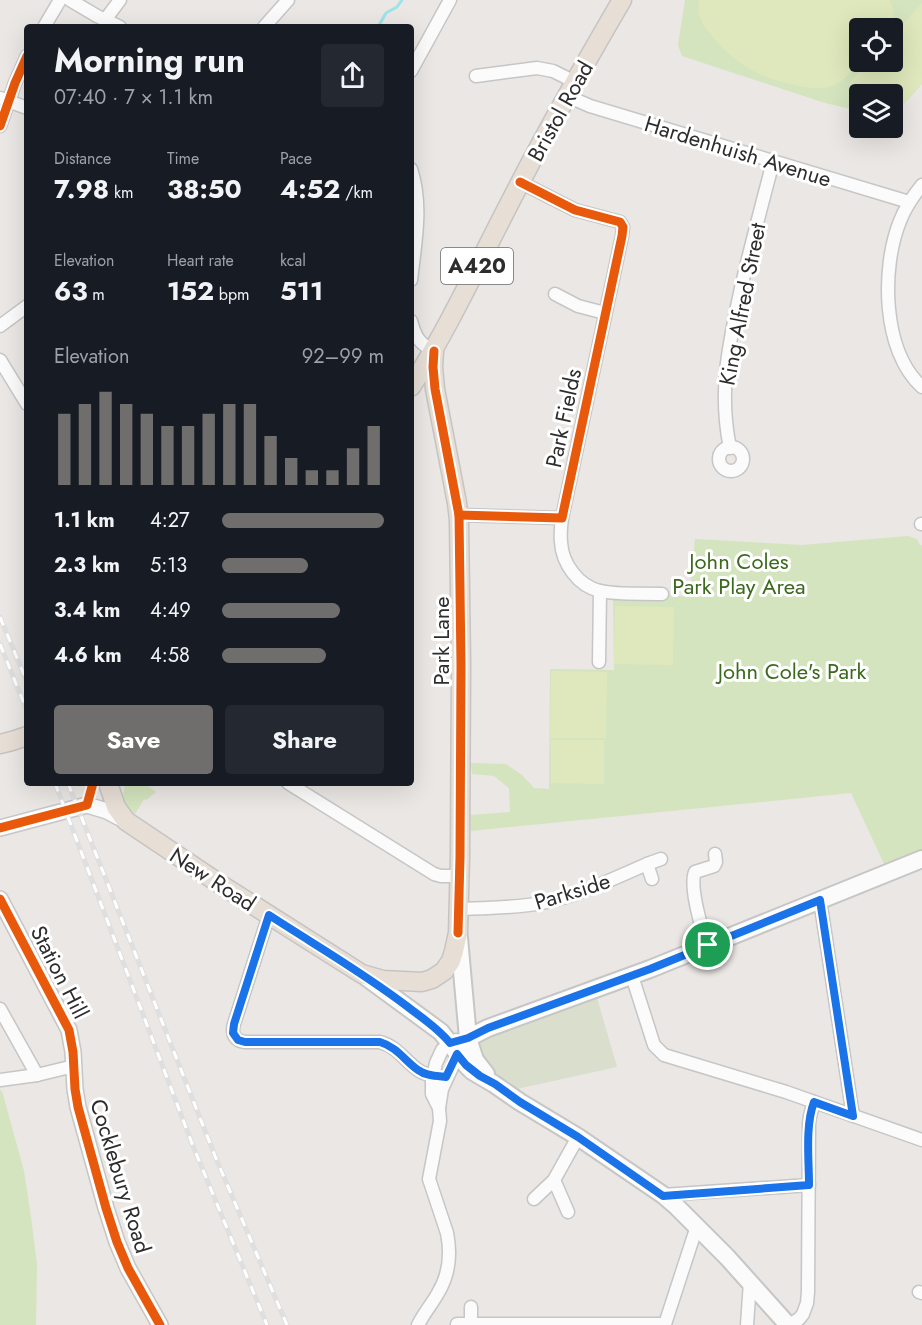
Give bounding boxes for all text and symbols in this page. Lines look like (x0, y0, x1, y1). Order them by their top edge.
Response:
map controls (849, 18, 903, 138)
button: locate (849, 18, 903, 72)
text: Morning run (54, 37, 245, 84)
button: share (321, 44, 384, 107)
street label: Bristol Road (519, 55, 601, 167)
text: 07:40 · 7 × 1.1 km (54, 83, 213, 112)
button: layers (849, 84, 903, 138)
street label: Hardenhuish Avenue (641, 107, 835, 195)
text: Distance (54, 147, 111, 170)
text: Time (167, 147, 199, 170)
text: Pace (280, 147, 312, 170)
text: 7.98 (54, 170, 109, 208)
text: 38:50 (167, 170, 242, 208)
text: 4:52 (280, 170, 340, 208)
text: km (109, 181, 133, 204)
text: /km (340, 181, 373, 204)
street label: King Alfred Street (711, 219, 774, 388)
road number: A420 (441, 248, 513, 284)
text: Elevation (54, 249, 114, 272)
text: Heart rate (167, 249, 234, 272)
text: kcal (280, 249, 306, 272)
text: 63 (54, 272, 88, 310)
text: 152 (167, 272, 214, 310)
text: 511 (280, 272, 323, 310)
text: m (88, 283, 105, 306)
text: bpm (214, 283, 250, 306)
text: Elevation (54, 342, 129, 371)
text: 92–99 m (302, 342, 384, 371)
street label: Park Fields (537, 365, 589, 470)
text: 1.1 km (54, 506, 115, 535)
text: 4:27 (150, 506, 190, 535)
park label: John Coles Park Play Area (672, 545, 806, 602)
text: 2.3 km (54, 551, 120, 580)
text: 5:13 (150, 551, 187, 580)
text: 3.4 km (54, 596, 120, 625)
text: 4:49 (150, 596, 191, 625)
street label: Park Lane (425, 596, 457, 686)
text: 4.6 km (54, 641, 122, 670)
text: 4:58 (150, 641, 190, 670)
park label: John Cole's Park (715, 655, 867, 687)
button: Save (54, 705, 213, 774)
button: Share (225, 705, 384, 774)
street label: New Road (164, 839, 262, 919)
street label: Parkside (530, 864, 614, 918)
pin (682, 919, 733, 970)
street label: Station Hill (23, 920, 97, 1024)
icon: arrive (691, 928, 724, 961)
street label: Cocklebury Road (82, 1095, 160, 1257)

